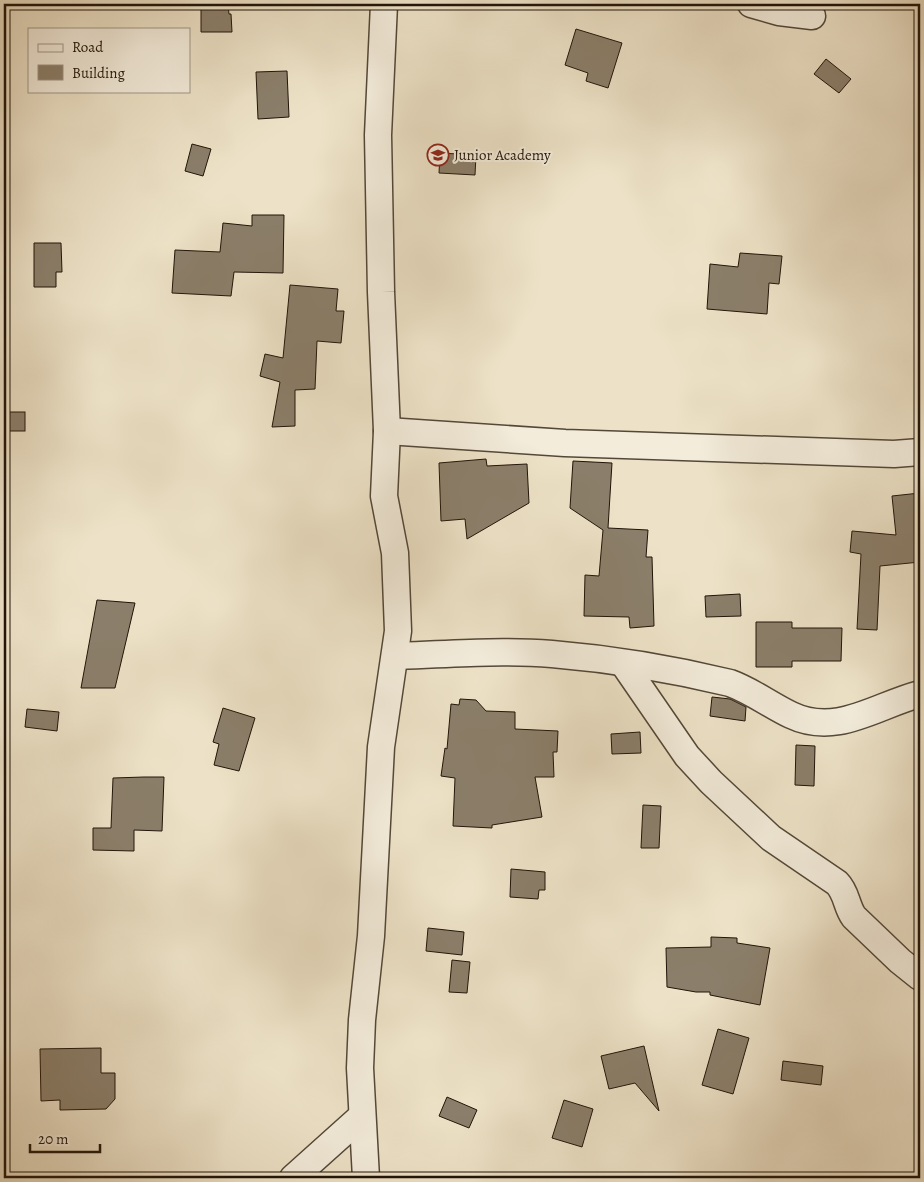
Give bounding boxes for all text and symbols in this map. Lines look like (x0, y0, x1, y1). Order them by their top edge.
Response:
legend (28, 28, 190, 92)
text: Road (72, 37, 104, 57)
text: Building (72, 63, 125, 83)
school or university icon: Junior Academy (426, 143, 450, 167)
place label: Junior Academy (454, 145, 551, 165)
scale bar (30, 1122, 100, 1154)
text: 20 m (38, 1129, 69, 1149)

